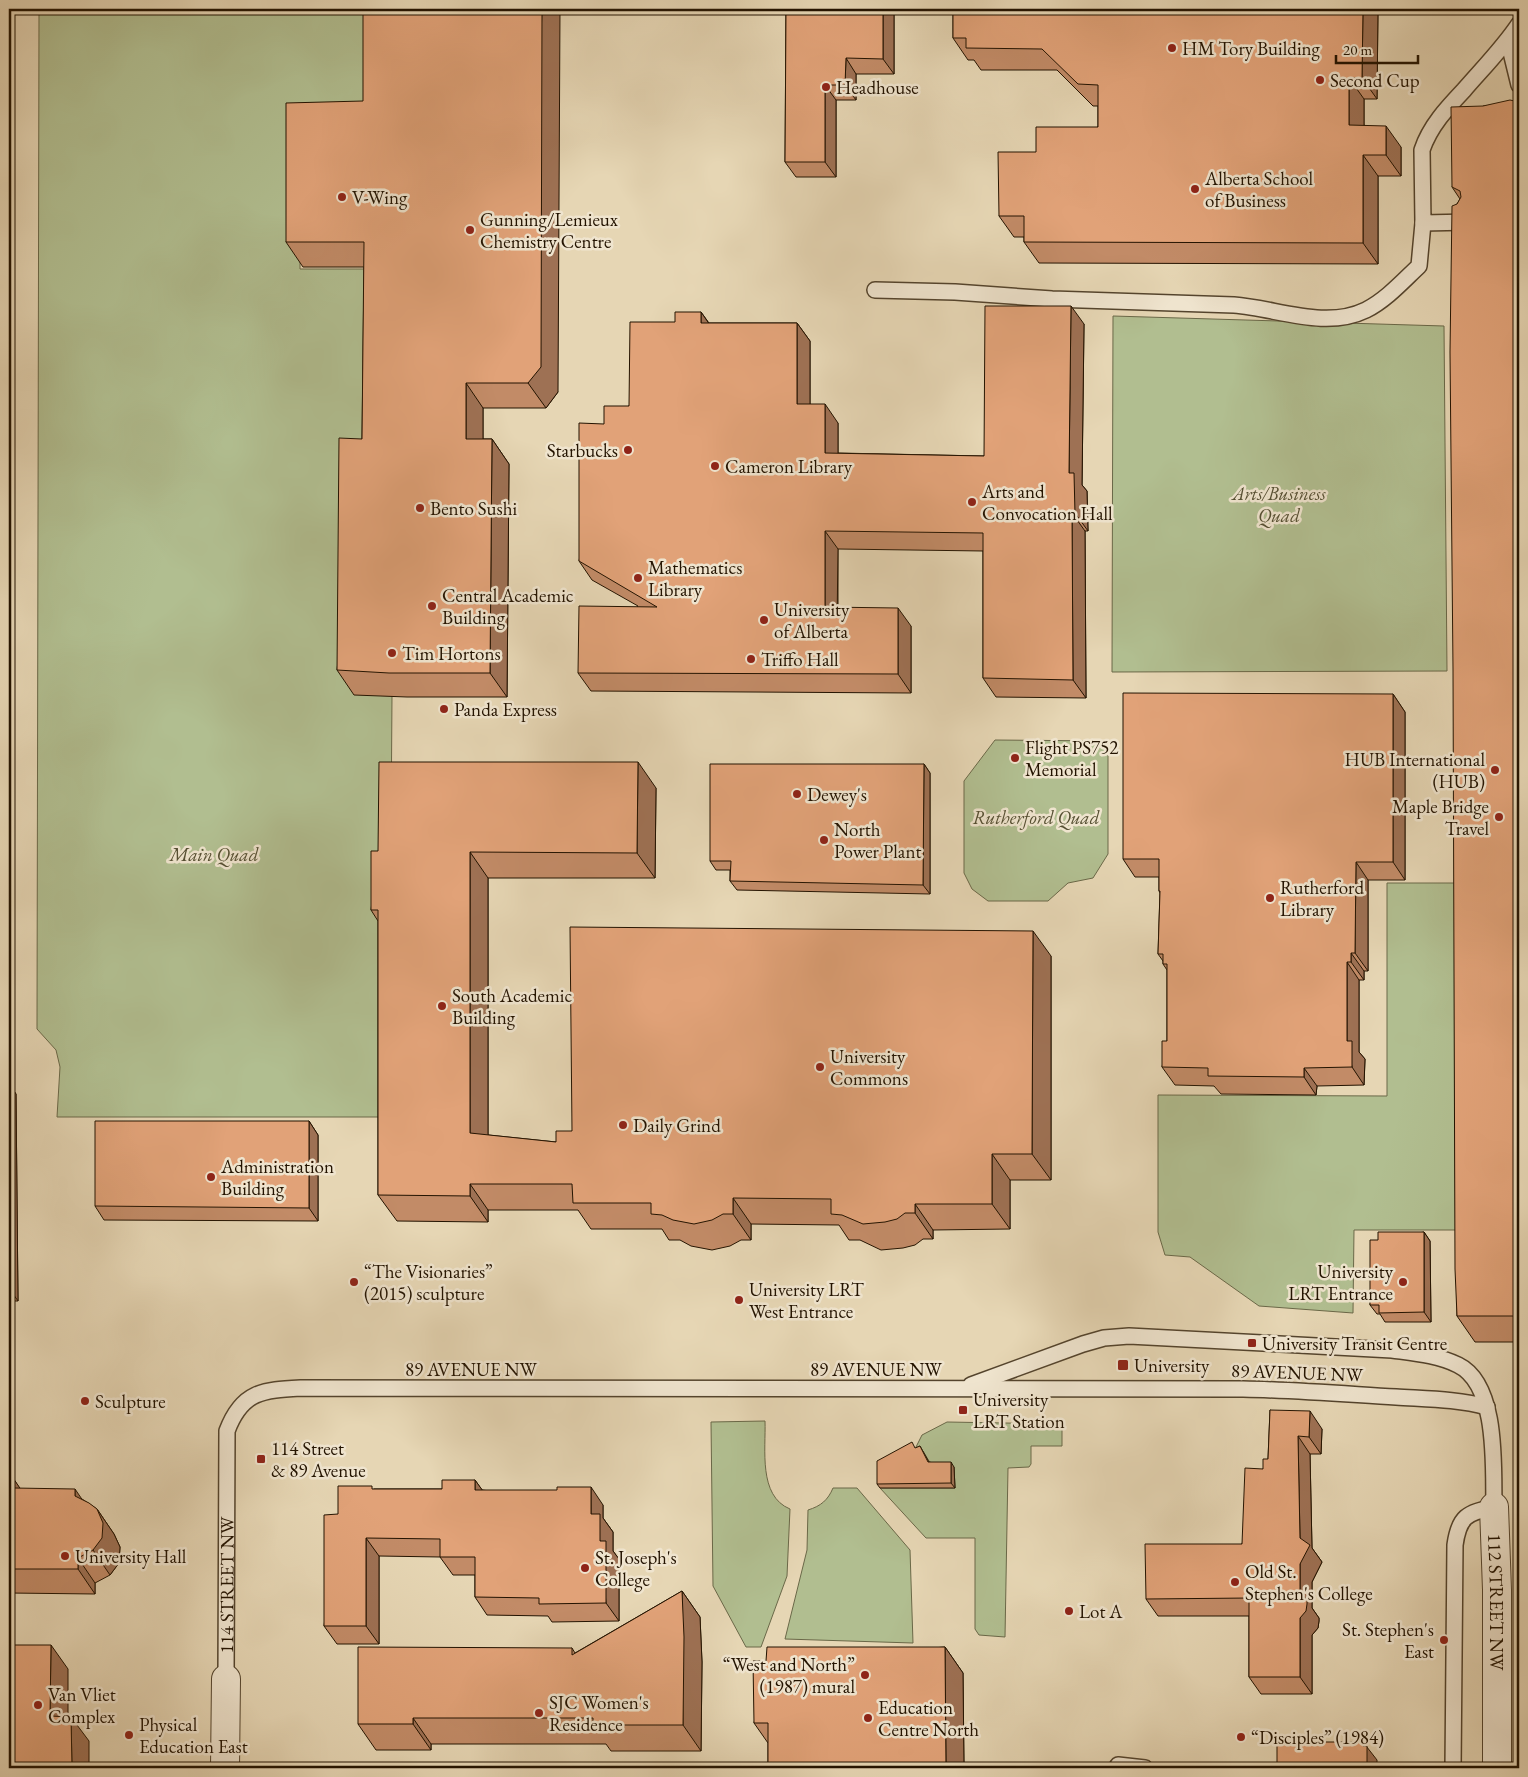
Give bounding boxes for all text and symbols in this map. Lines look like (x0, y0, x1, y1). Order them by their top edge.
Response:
scale bar (1336, 32, 1418, 64)
place label: HM Tory Building (1182, 36, 1321, 61)
text: 20 m (1343, 40, 1372, 59)
marker: HM Tory Building (1166, 42, 1178, 54)
place label: Second Cup (1330, 68, 1420, 93)
marker: Second Cup (1314, 74, 1326, 86)
place label: Headhouse (836, 75, 919, 100)
marker: Headhouse (820, 81, 832, 93)
place label: Alberta School of Business (1204, 166, 1313, 213)
marker: Alberta School of Business (1189, 183, 1201, 195)
place label: V-Wing (352, 185, 408, 210)
marker: V-Wing (336, 191, 348, 203)
place label: Gunning/Lemieux Chemistry Centre (480, 207, 619, 254)
marker: Gunning/Lemieux Chemistry Centre (464, 224, 476, 236)
place label: Starbucks (547, 438, 618, 463)
marker: Starbucks (622, 444, 634, 456)
place label: Cameron Library (725, 454, 853, 479)
marker: Cameron Library (709, 460, 721, 472)
place label: Arts and Convocation Hall (981, 479, 1113, 526)
park label: Arts/Business Quad (1230, 481, 1326, 528)
place label: Bento Sushi (430, 496, 518, 521)
marker: Arts and Convocation Hall (966, 496, 978, 508)
marker: Bento Sushi (414, 502, 426, 514)
place label: Mathematics Library (648, 555, 742, 602)
marker: Mathematics Library (632, 572, 644, 584)
place label: Central Academic Building (442, 583, 574, 630)
place label: University of Alberta (774, 597, 850, 644)
marker: Central Academic Building (426, 600, 438, 612)
marker: University of Alberta (758, 614, 770, 626)
place label: Tim Hortons (402, 641, 501, 666)
marker: Tim Hortons (386, 647, 398, 659)
place label: Triffo Hall (761, 647, 839, 672)
marker: Triffo Hall (745, 653, 757, 665)
place label: Panda Express (454, 697, 557, 722)
marker: Panda Express (438, 703, 450, 715)
place label: Flight PS752 Memorial (1025, 735, 1118, 782)
place label: HUB International (HUB) (1345, 747, 1485, 794)
marker: Flight PS752 Memorial (1009, 752, 1021, 764)
marker: HUB International (HUB) (1489, 764, 1501, 776)
place label: Dewey's (807, 782, 867, 807)
marker: Dewey's (791, 788, 803, 800)
place label: Maple Bridge Travel (1392, 794, 1489, 841)
park label: Rutherford Quad (973, 805, 1100, 830)
marker: Maple Bridge Travel (1493, 811, 1505, 823)
place label: North Power Plant (834, 817, 921, 864)
marker: North Power Plant (818, 834, 830, 846)
park label: Main Quad (169, 842, 259, 867)
place label: Rutherford Library (1280, 875, 1364, 922)
marker: Rutherford Library (1264, 892, 1276, 904)
place label: South Academic Building (452, 983, 572, 1030)
marker: South Academic Building (436, 1000, 448, 1012)
place label: University Commons (830, 1044, 908, 1091)
marker: University Commons (814, 1061, 826, 1073)
place label: Daily Grind (633, 1113, 721, 1138)
marker: Daily Grind (617, 1119, 629, 1131)
place label: Administration Building (220, 1154, 334, 1201)
marker: Administration Building (205, 1171, 217, 1183)
place label: “The Visionaries” (2015) sculpture (364, 1259, 493, 1306)
place label: University LRT Entrance (1288, 1259, 1394, 1306)
marker: “The Visionaries” (2015) sculpture (348, 1276, 360, 1288)
marker: University LRT Entrance (1397, 1276, 1409, 1288)
place label: University LRT West Entrance (749, 1277, 864, 1324)
marker: University LRT West Entrance (733, 1294, 745, 1306)
place label: University Transit Centre (1262, 1331, 1447, 1356)
marker: University Transit Centre (1246, 1337, 1258, 1349)
place label: University (1134, 1353, 1210, 1378)
street label: 89 AVENUE NW (405, 1357, 538, 1382)
street label: 89 AVENUE NW (810, 1357, 943, 1382)
marker: University (1116, 1358, 1130, 1372)
street label: 89 AVENUE NW (1231, 1358, 1364, 1387)
place label: University LRT Station (973, 1387, 1065, 1434)
place label: Sculpture (95, 1389, 166, 1414)
marker: Sculpture (79, 1395, 91, 1407)
marker: University LRT Station (957, 1404, 969, 1416)
place label: 114 Street & 89 Avenue (271, 1436, 366, 1483)
marker: 114 Street & 89 Avenue (255, 1453, 267, 1465)
street label: 114 STREET NW (214, 1516, 240, 1653)
street label: 112 STREET NW (1482, 1533, 1509, 1671)
place label: University Hall (75, 1544, 187, 1569)
place label: St. Joseph's College (595, 1545, 677, 1592)
marker: University Hall (59, 1550, 71, 1562)
place label: Old St. Stephen's College (1245, 1559, 1373, 1606)
marker: St. Joseph's College (579, 1562, 591, 1574)
marker: Old St. Stephen's College (1229, 1576, 1241, 1588)
place label: Lot A (1079, 1599, 1123, 1624)
marker: Lot A (1063, 1605, 1075, 1617)
place label: St. Stephen's East (1342, 1617, 1434, 1664)
marker: St. Stephen's East (1438, 1634, 1450, 1646)
place label: “West and North” (1987) mural (723, 1652, 855, 1699)
marker: “West and North” (1987) mural (859, 1669, 871, 1681)
place label: Van Vliet Complex (48, 1682, 116, 1729)
place label: SJC Women's Residence (549, 1690, 649, 1737)
place label: Education Centre North (878, 1695, 979, 1742)
marker: Van Vliet Complex (32, 1699, 44, 1711)
marker: SJC Women's Residence (533, 1707, 545, 1719)
place label: Physical Education East (139, 1712, 248, 1759)
marker: Education Centre North (862, 1712, 874, 1724)
place label: “Disciples” (1984) (1251, 1725, 1384, 1750)
marker: Physical Education East (123, 1729, 135, 1741)
marker: “Disciples” (1984) (1235, 1731, 1247, 1743)

